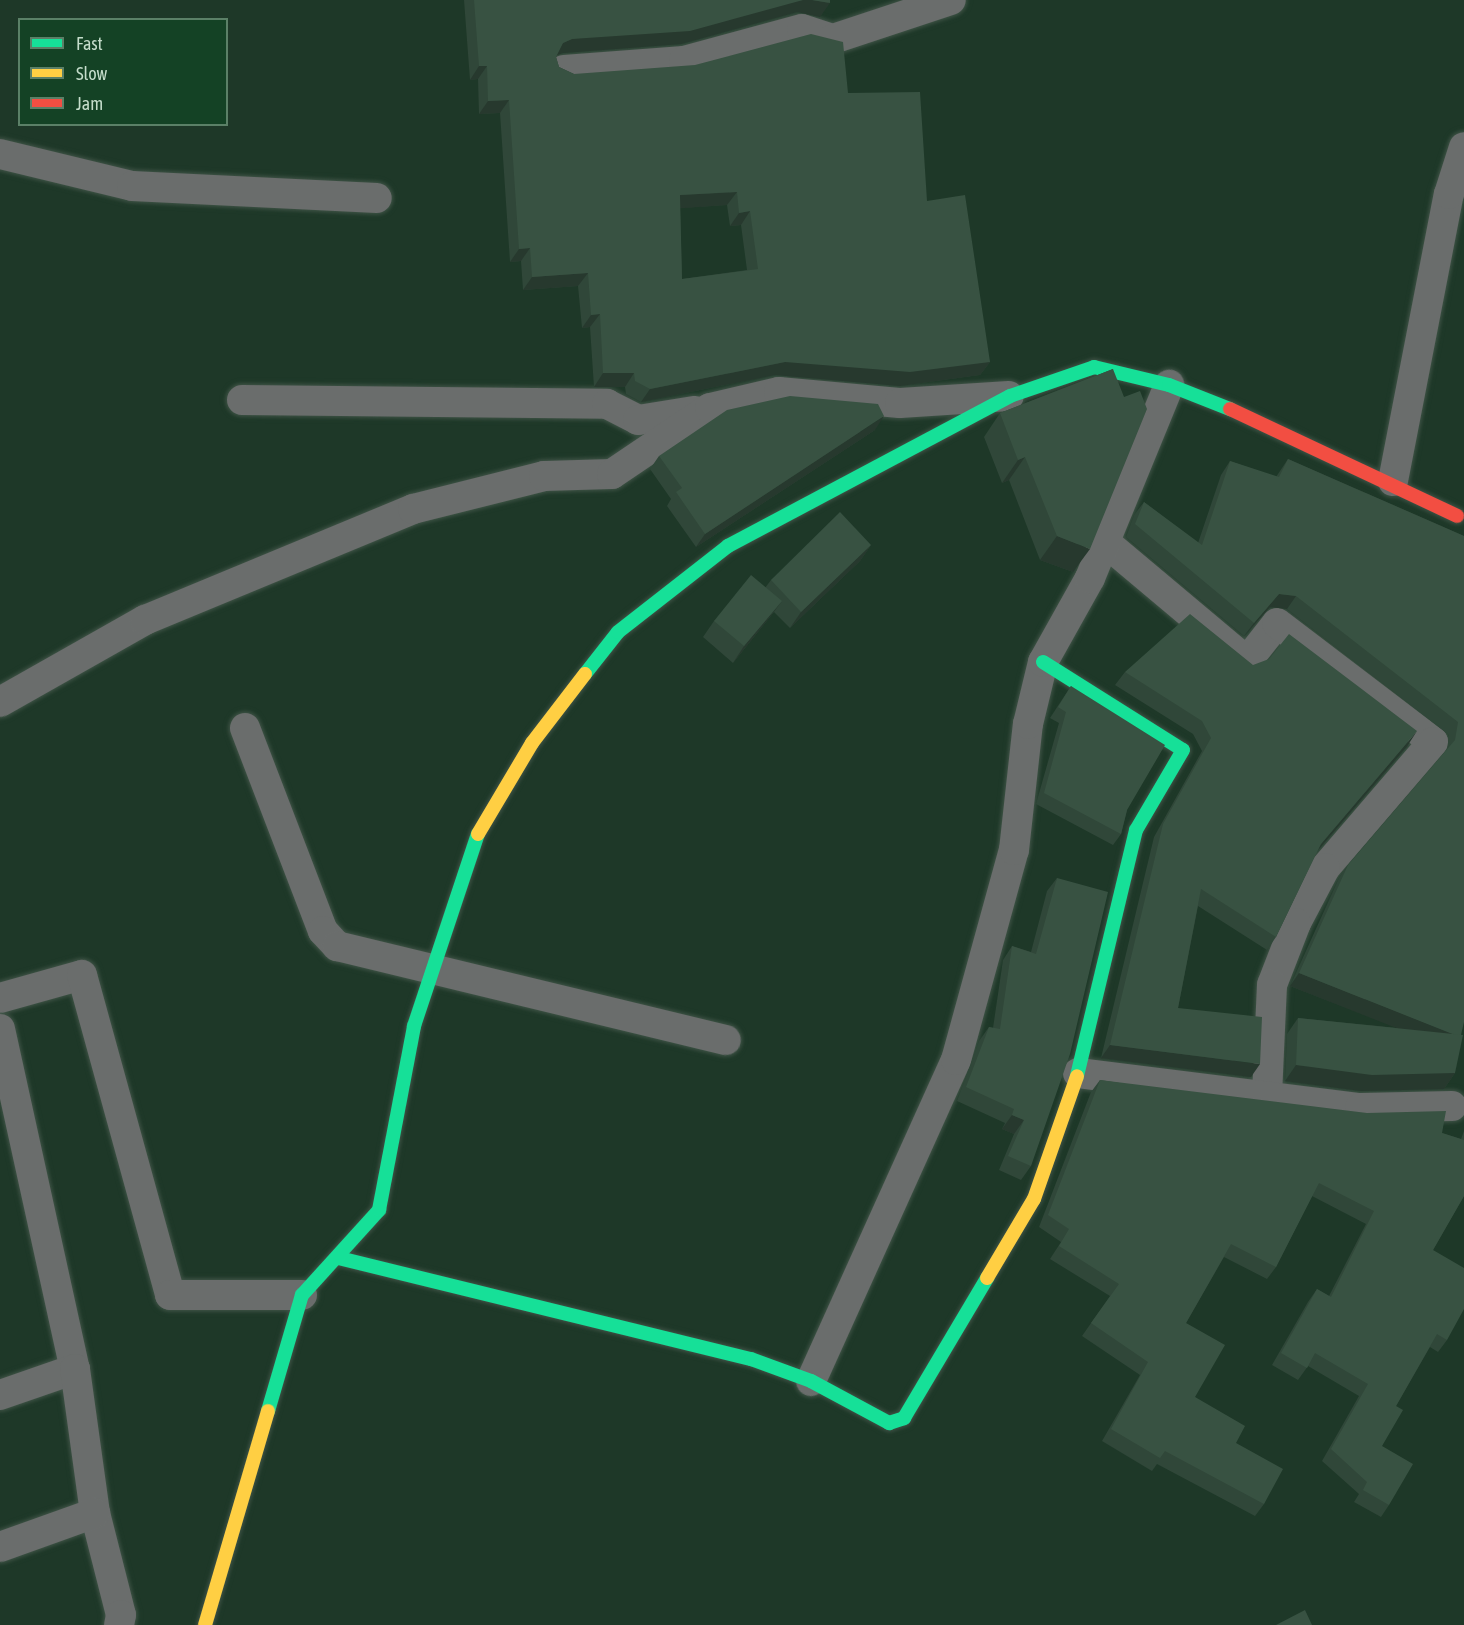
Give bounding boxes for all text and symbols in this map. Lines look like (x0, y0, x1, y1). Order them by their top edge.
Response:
legend (18, 18, 228, 126)
text: Fast (76, 33, 103, 54)
text: Slow (76, 63, 107, 84)
text: Jam (76, 93, 103, 114)

